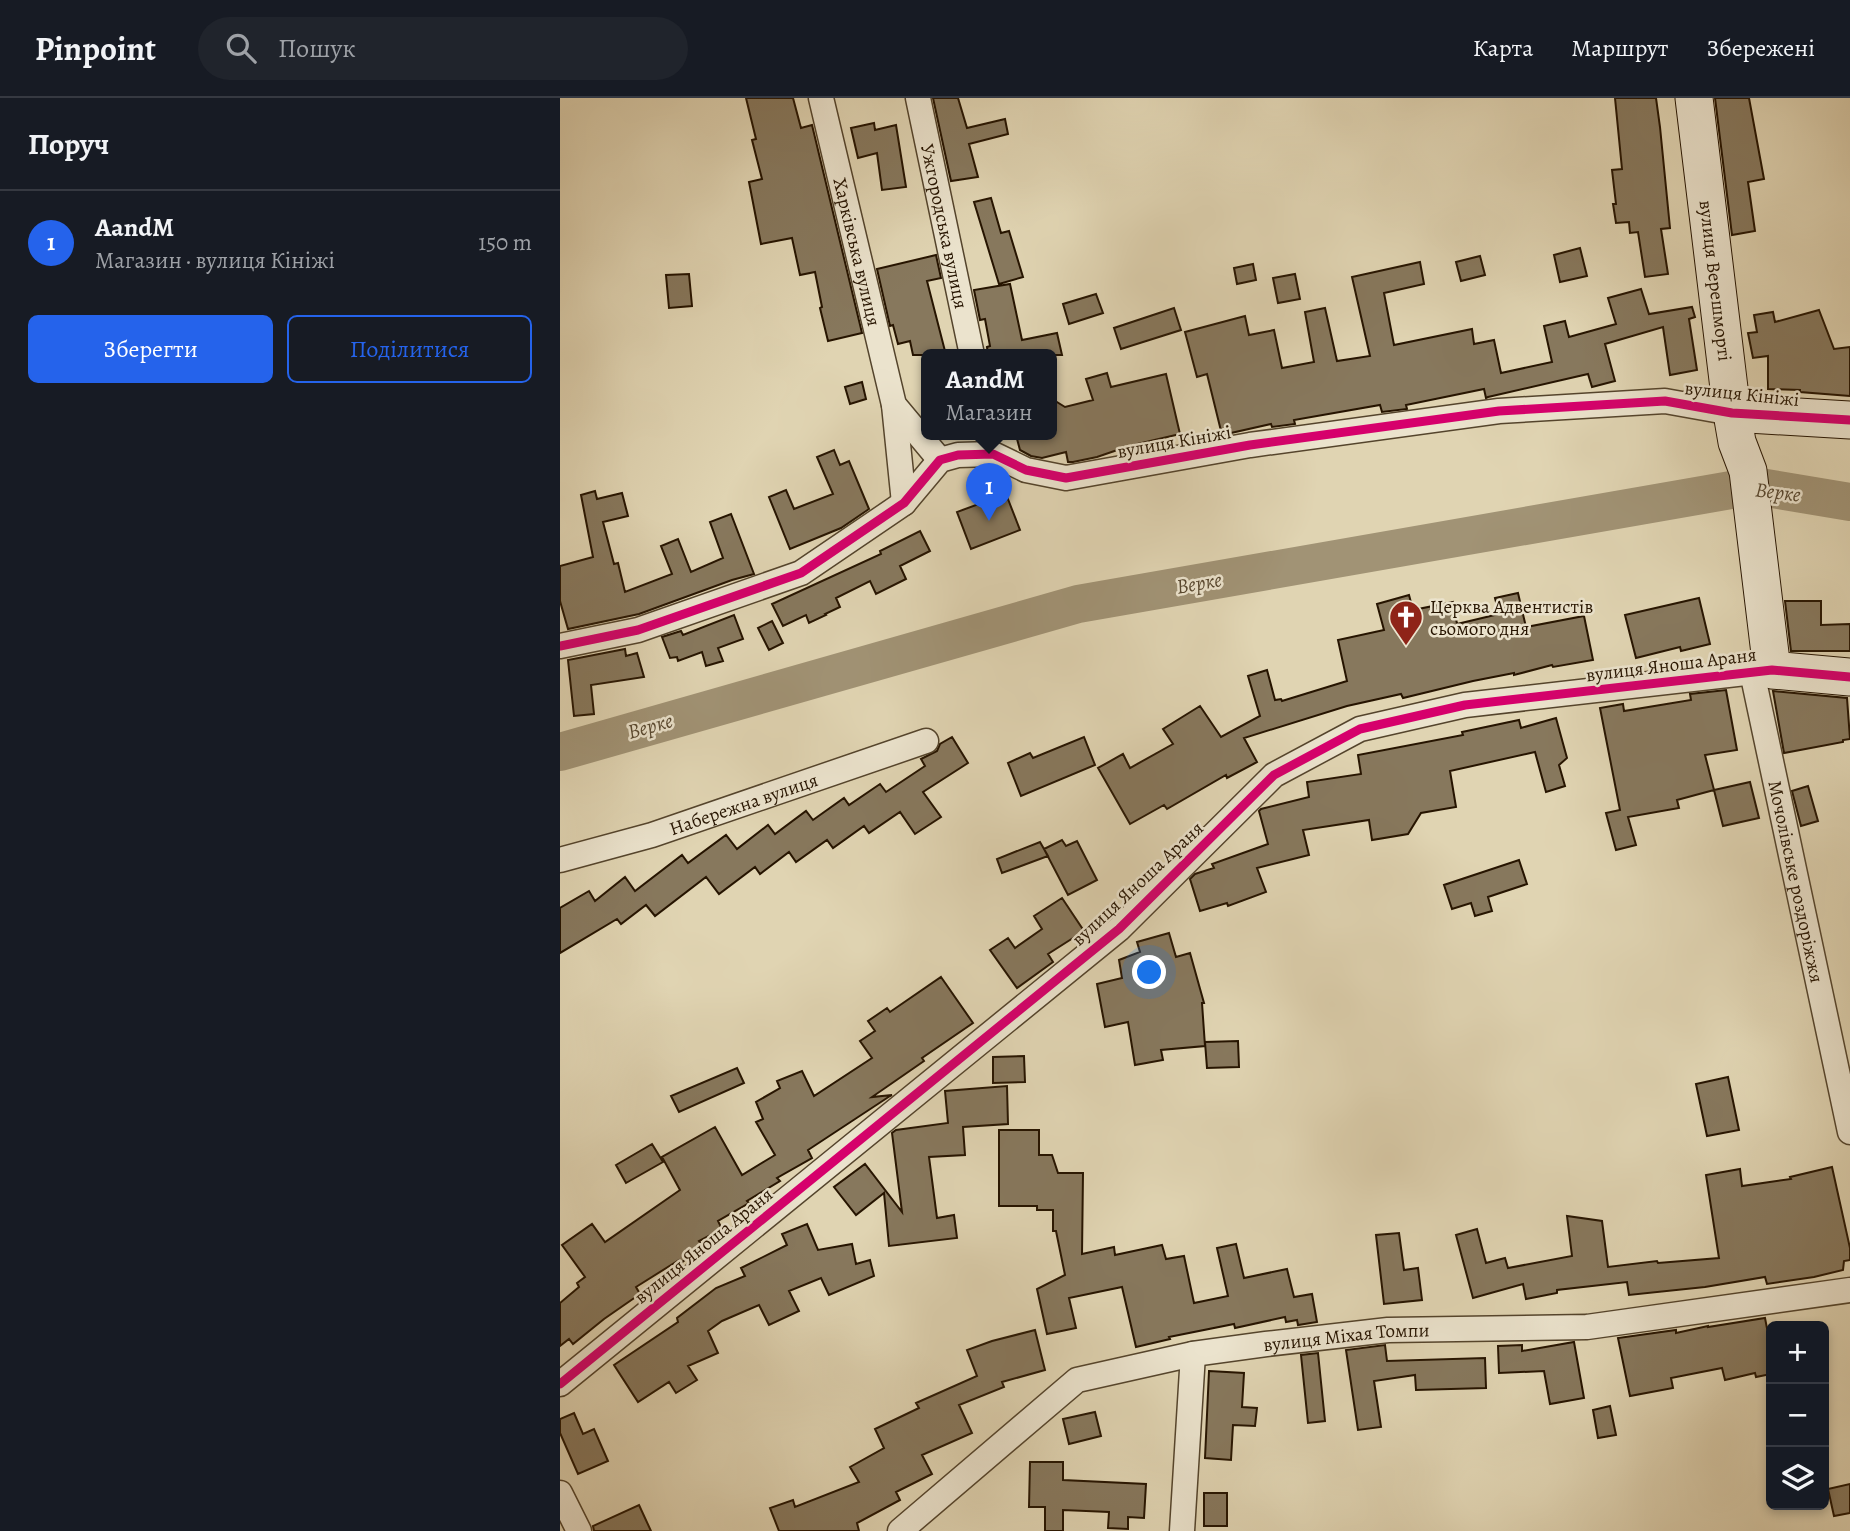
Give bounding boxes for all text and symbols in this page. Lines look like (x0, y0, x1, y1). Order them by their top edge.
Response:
search box (198, 17, 688, 80)
text: Pinpoint (35, 26, 156, 71)
icon: search (222, 29, 260, 67)
text: Пошук (278, 31, 356, 66)
text: Карта (1473, 32, 1533, 64)
text: Маршрут (1571, 32, 1668, 64)
text: Збережені (1706, 32, 1815, 64)
text: Поруч (28, 124, 109, 164)
street label: Ужгородська вулиця (914, 142, 974, 311)
street label: Харківська вулиця (826, 175, 887, 329)
street label: вулиця Верешморті (1692, 199, 1738, 363)
text: AandM (95, 210, 174, 245)
text: 1 (47, 227, 55, 258)
text: 150 m (478, 227, 532, 258)
text: Магазин · вулиця Кініжі (95, 245, 335, 276)
button: Зберегти (28, 315, 273, 383)
button: Поділитися (287, 315, 532, 383)
popup (921, 349, 1057, 440)
text: AandM (946, 362, 1025, 397)
street label: вулиця Кініжі (1683, 375, 1801, 413)
text: Магазин (946, 397, 1032, 428)
street label: вулиця Кініжі (1115, 419, 1233, 465)
pin: 1 (966, 463, 1012, 521)
water label: Верке (1754, 475, 1803, 509)
water label: Верке (1174, 565, 1224, 601)
place label: Церква Адвентистів сьомого дня (1430, 594, 1593, 642)
church icon: Церква Адвентистів сьомого дня (1387, 598, 1425, 647)
street label: вулиця Яноша Араня (1584, 642, 1758, 688)
water label: Верке (624, 706, 676, 746)
street label: Набережна вулиця (666, 767, 822, 842)
street label: Мочолівське роздоріжжя (1761, 778, 1830, 985)
street label: вулиця Яноша Араня (1066, 816, 1209, 952)
your location (1132, 955, 1166, 989)
street label: вулиця Яноша Араня (629, 1182, 778, 1310)
street label: вулиця Міхая Томпи (1262, 1317, 1430, 1358)
map controls (1766, 1321, 1829, 1510)
button: + (1766, 1321, 1829, 1384)
button: − (1766, 1384, 1829, 1447)
button: layers (1766, 1447, 1829, 1510)

